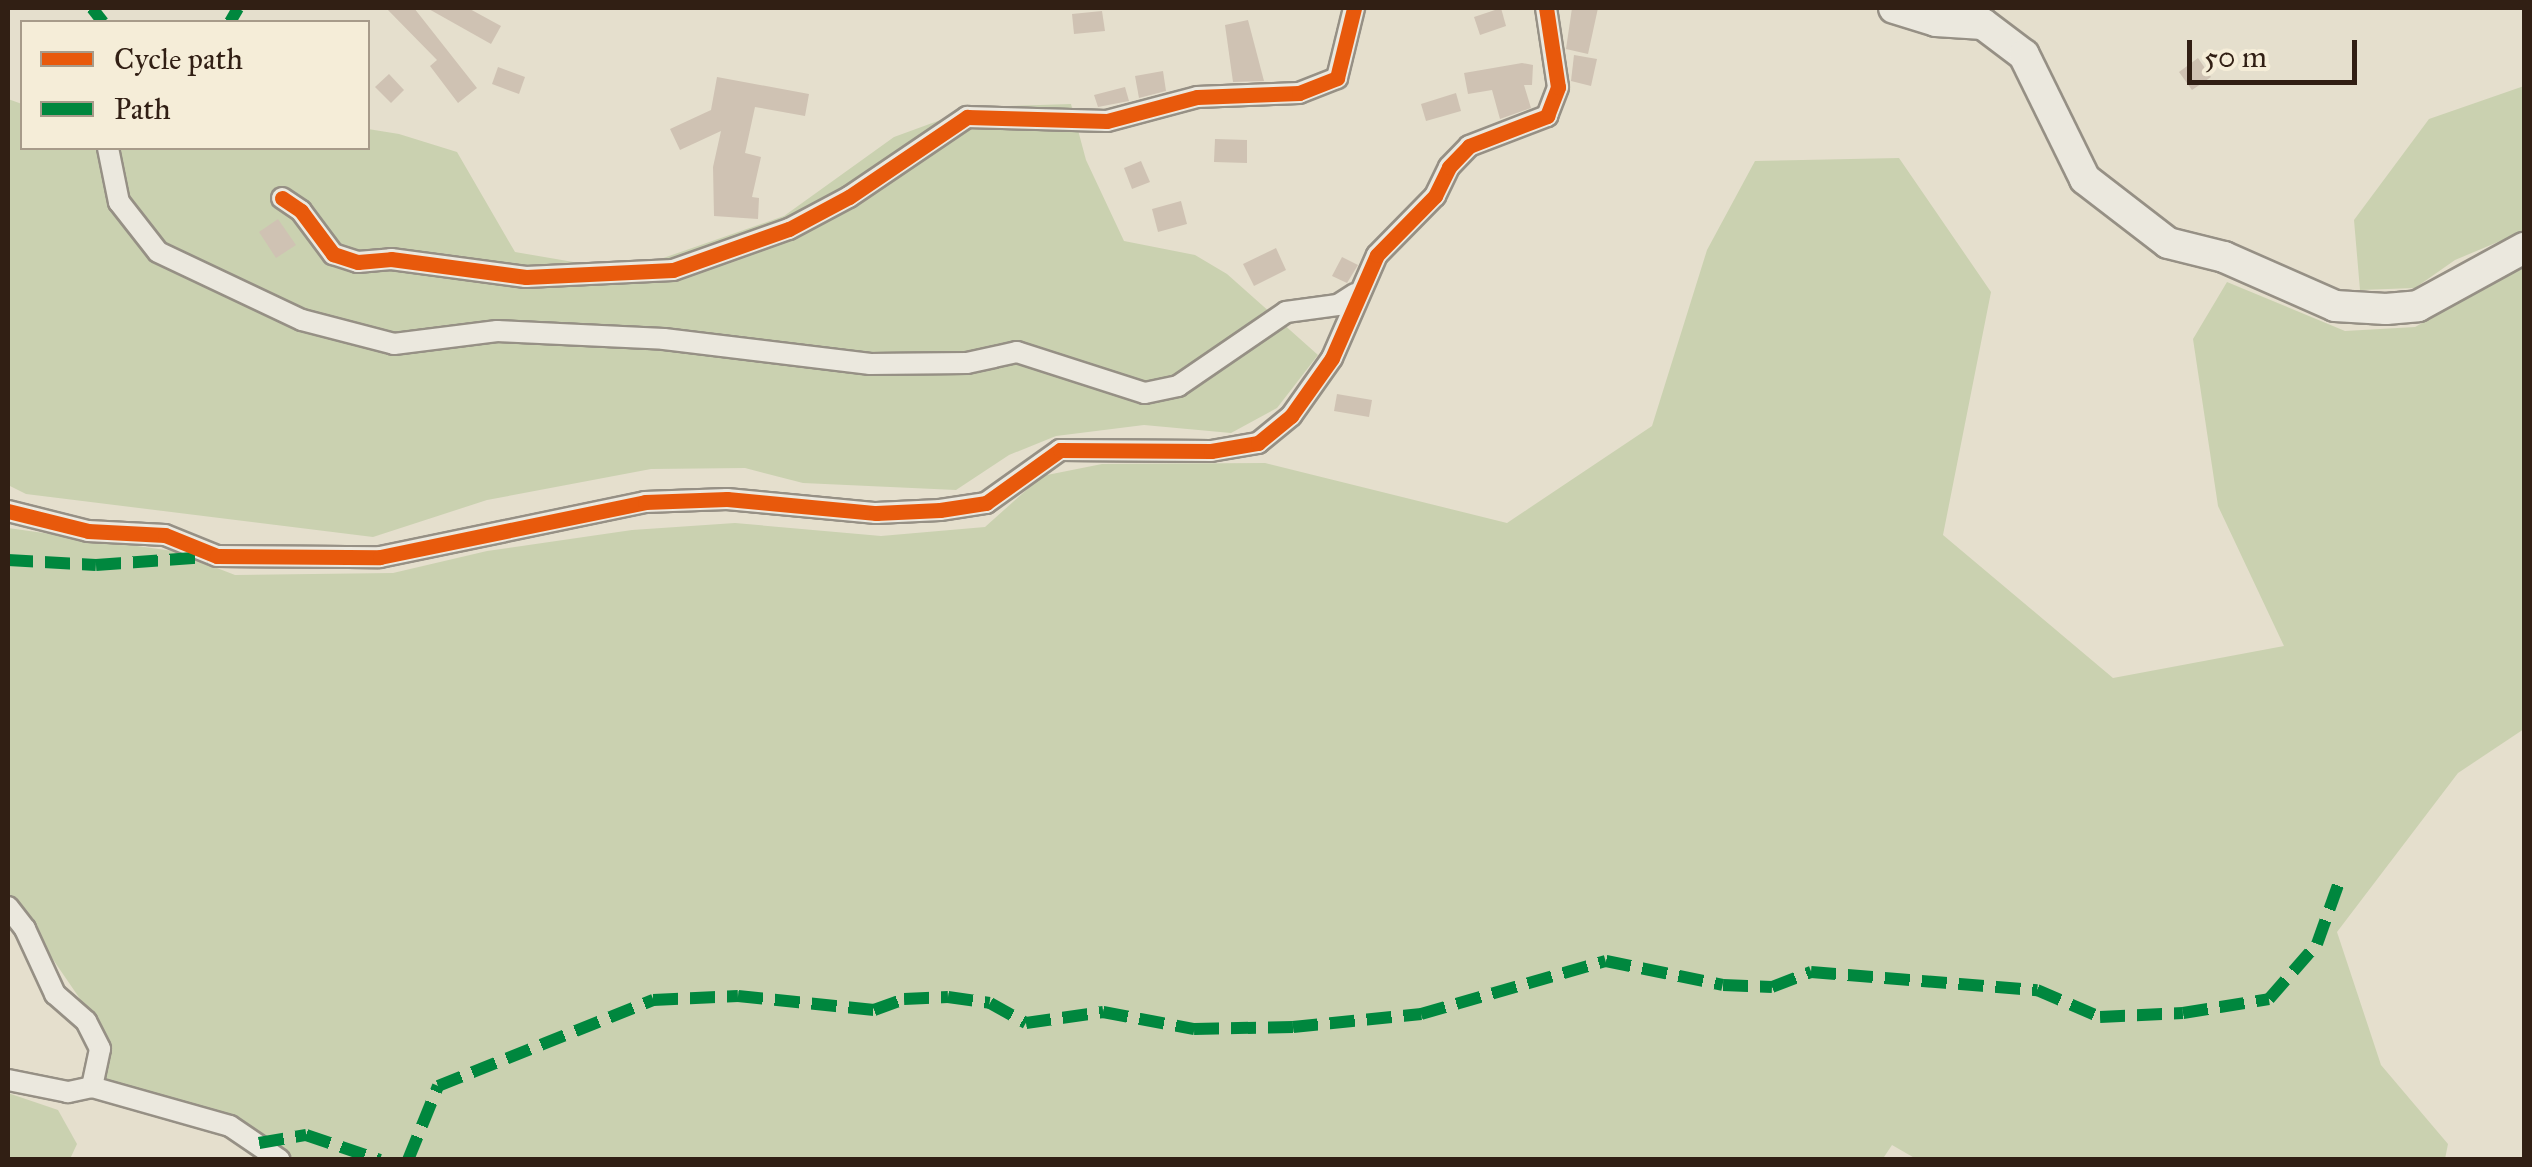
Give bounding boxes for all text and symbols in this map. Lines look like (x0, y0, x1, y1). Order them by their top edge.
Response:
legend (20, 20, 370, 150)
scale bar (2192, 20, 2362, 82)
text: 50 m (2204, 39, 2267, 75)
text: Cycle path (114, 41, 243, 77)
text: Path (114, 91, 171, 127)

